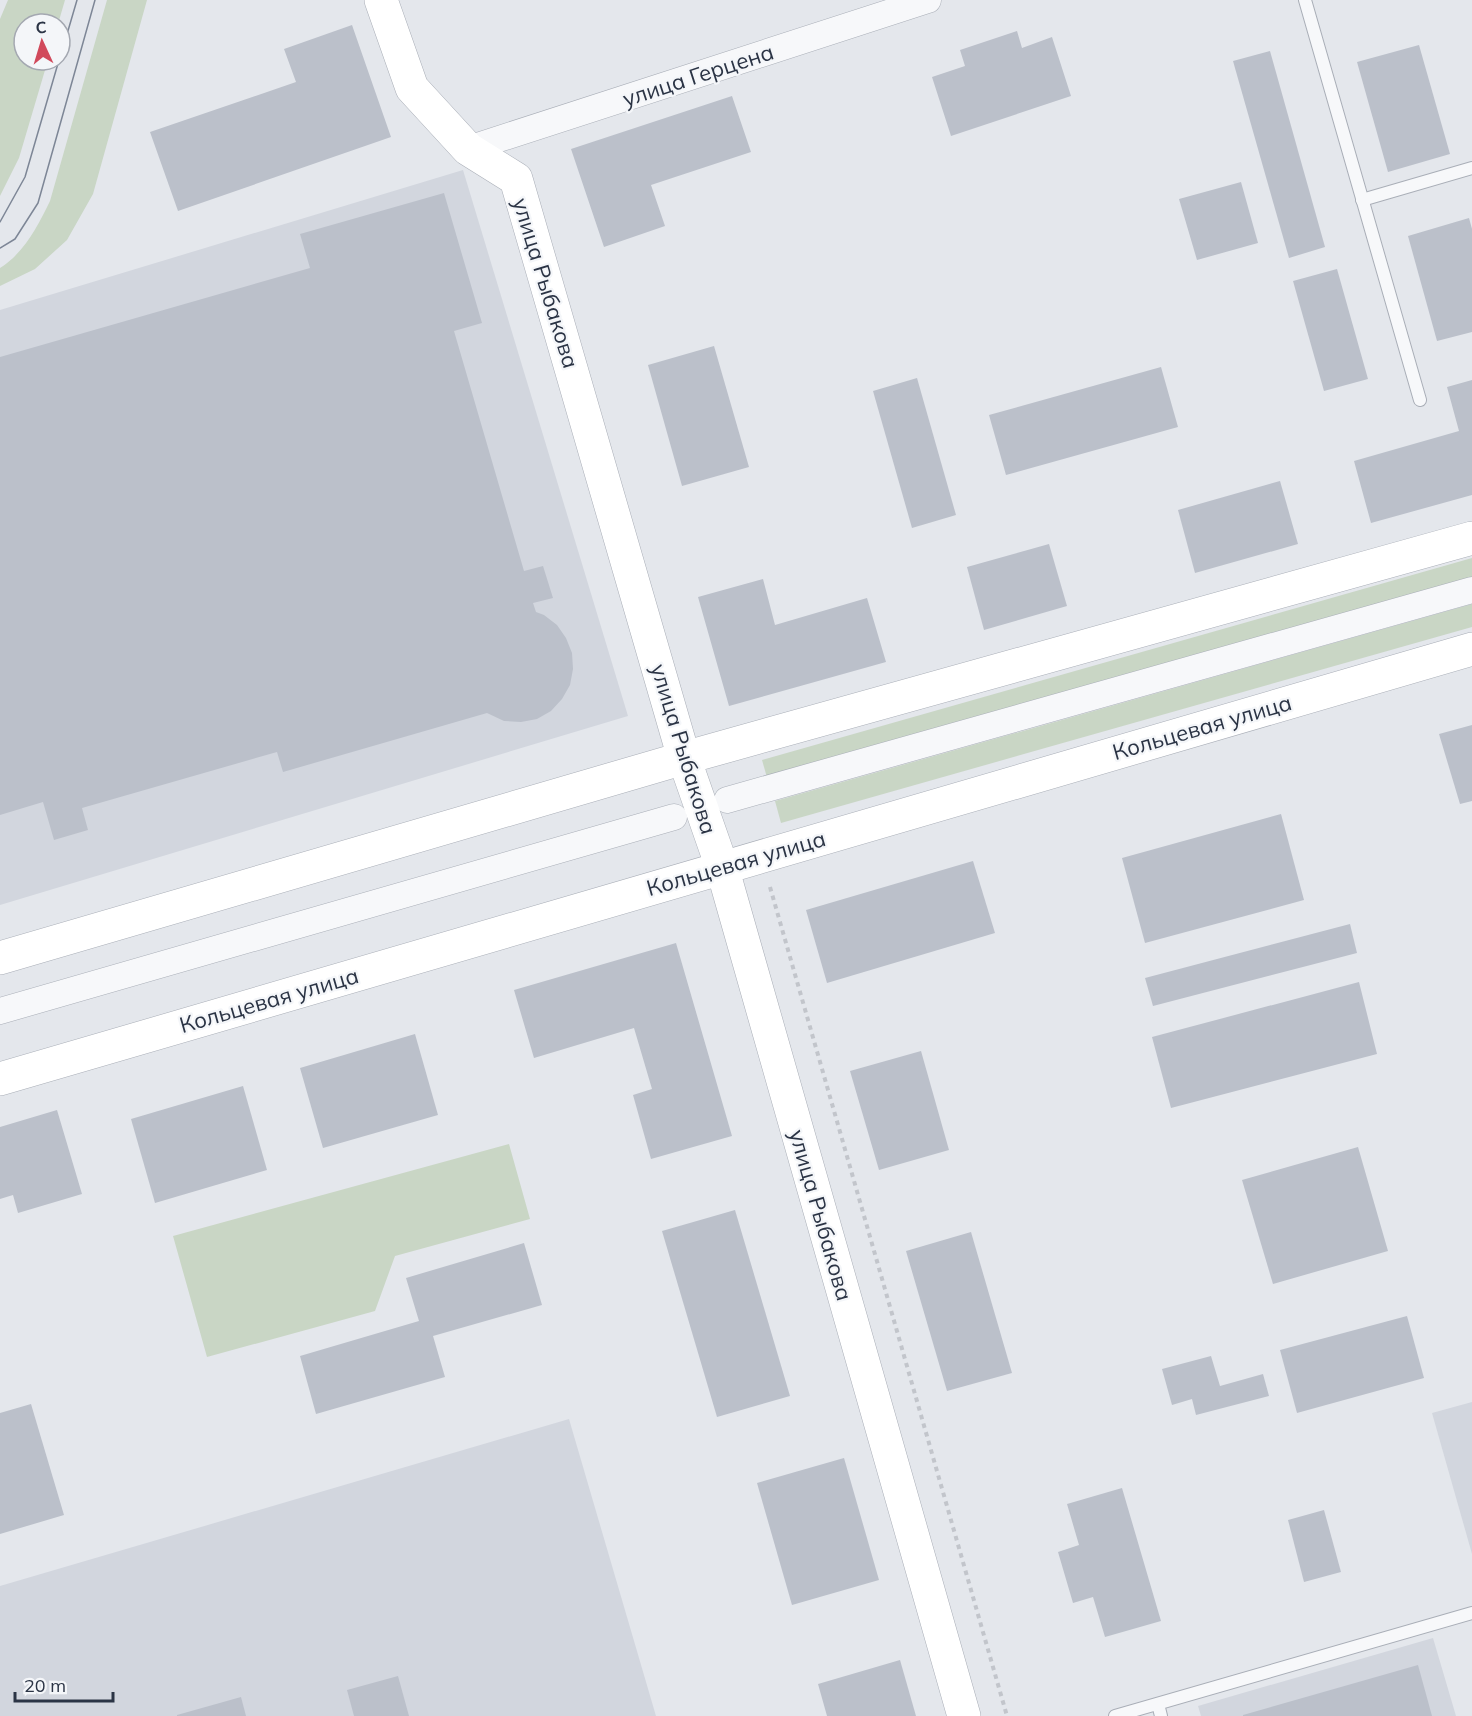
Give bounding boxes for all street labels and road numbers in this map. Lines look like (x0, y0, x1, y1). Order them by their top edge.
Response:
street label: улица Герцена (619, 37, 777, 113)
street label: улица Рыбакова (507, 194, 585, 372)
street label: улица Рыбакова (645, 660, 723, 838)
street label: Кольцевая улица (1109, 688, 1295, 766)
street label: Кольцевая улица (643, 824, 829, 902)
street label: Кольцевая улица (176, 961, 362, 1039)
street label: улица Рыбакова (783, 1126, 859, 1304)

